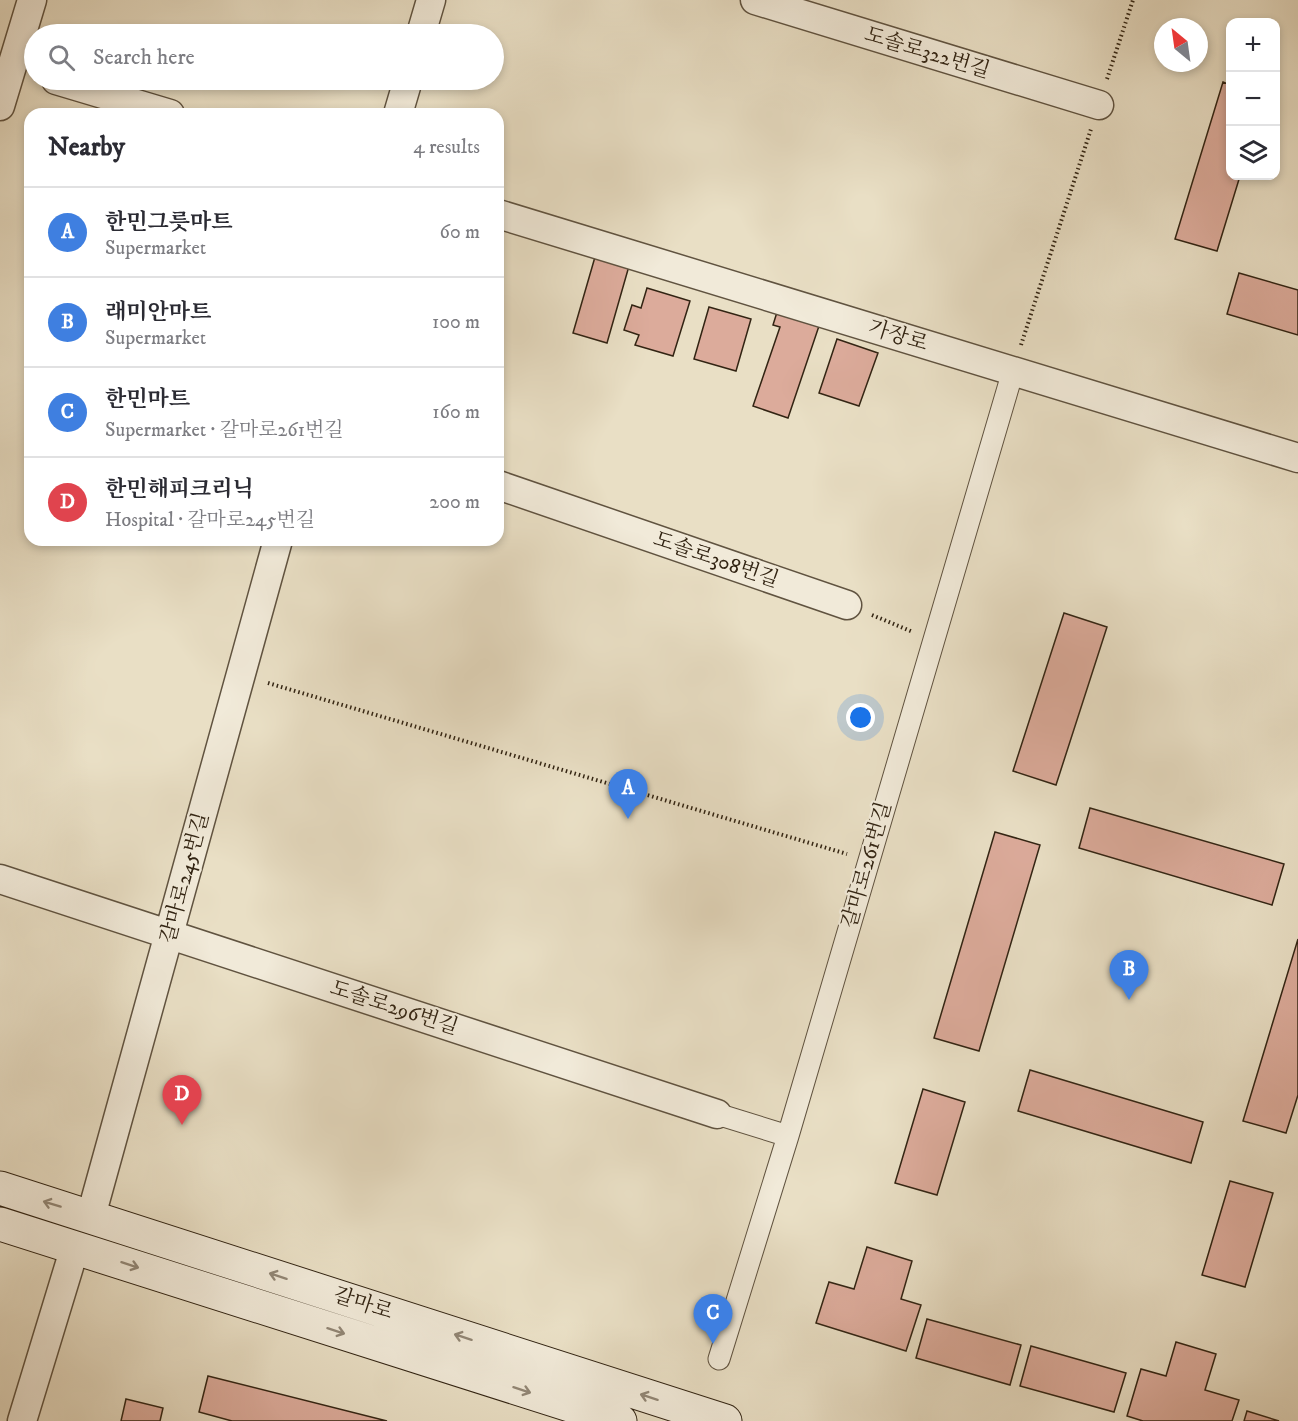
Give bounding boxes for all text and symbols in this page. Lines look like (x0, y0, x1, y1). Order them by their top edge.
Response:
north arrow (1154, 18, 1208, 72)
map controls (1226, 18, 1280, 180)
button: + (1226, 18, 1280, 72)
street label: 도솔로322번길 (861, 22, 993, 84)
search box (24, 24, 504, 90)
icon: search (45, 41, 78, 74)
text: Search here (93, 44, 195, 71)
button: − (1226, 72, 1280, 126)
button: layers (1226, 126, 1280, 180)
text: Nearby (48, 131, 125, 164)
text: 4 results (413, 135, 480, 160)
text: 한민그릇마트 (105, 209, 233, 236)
text: A (61, 220, 74, 245)
text: 60 m (440, 220, 480, 245)
text: Supermarket (105, 236, 206, 261)
text: 래미안마트 (105, 299, 211, 326)
text: B (61, 310, 74, 335)
text: 100 m (432, 310, 480, 335)
street label: 가장로 (865, 315, 931, 357)
text: Supermarket (105, 326, 206, 351)
text: 한민마트 (105, 386, 190, 413)
text: C (61, 400, 74, 425)
text: 160 m (432, 400, 480, 425)
text: Supermarket · 갈마로261번길 (105, 418, 344, 443)
text: 한민해피크리닉 (105, 476, 254, 503)
text: D (60, 490, 75, 515)
text: 200 m (429, 490, 480, 515)
text: Hospital · 갈마로245번길 (105, 508, 315, 533)
street label: 도솔로308번길 (650, 526, 782, 594)
your location (846, 703, 875, 732)
pin: A (608, 770, 648, 819)
street label: 갈마로261번길 (837, 799, 897, 931)
street label: 갈마로245번길 (155, 810, 215, 946)
pin: B (1110, 950, 1148, 1000)
street label: 도솔로296번길 (327, 975, 461, 1041)
pin: D (162, 1076, 201, 1125)
one-way arrow (43, 1198, 62, 1209)
one-way arrow (120, 1260, 139, 1271)
one-way arrow (269, 1270, 288, 1281)
street label: 갈마로 (330, 1282, 396, 1326)
pin: C (694, 1294, 732, 1344)
one-way arrow (326, 1326, 345, 1337)
one-way arrow (454, 1330, 473, 1341)
one-way arrow (512, 1385, 531, 1396)
one-way arrow (640, 1391, 659, 1402)

